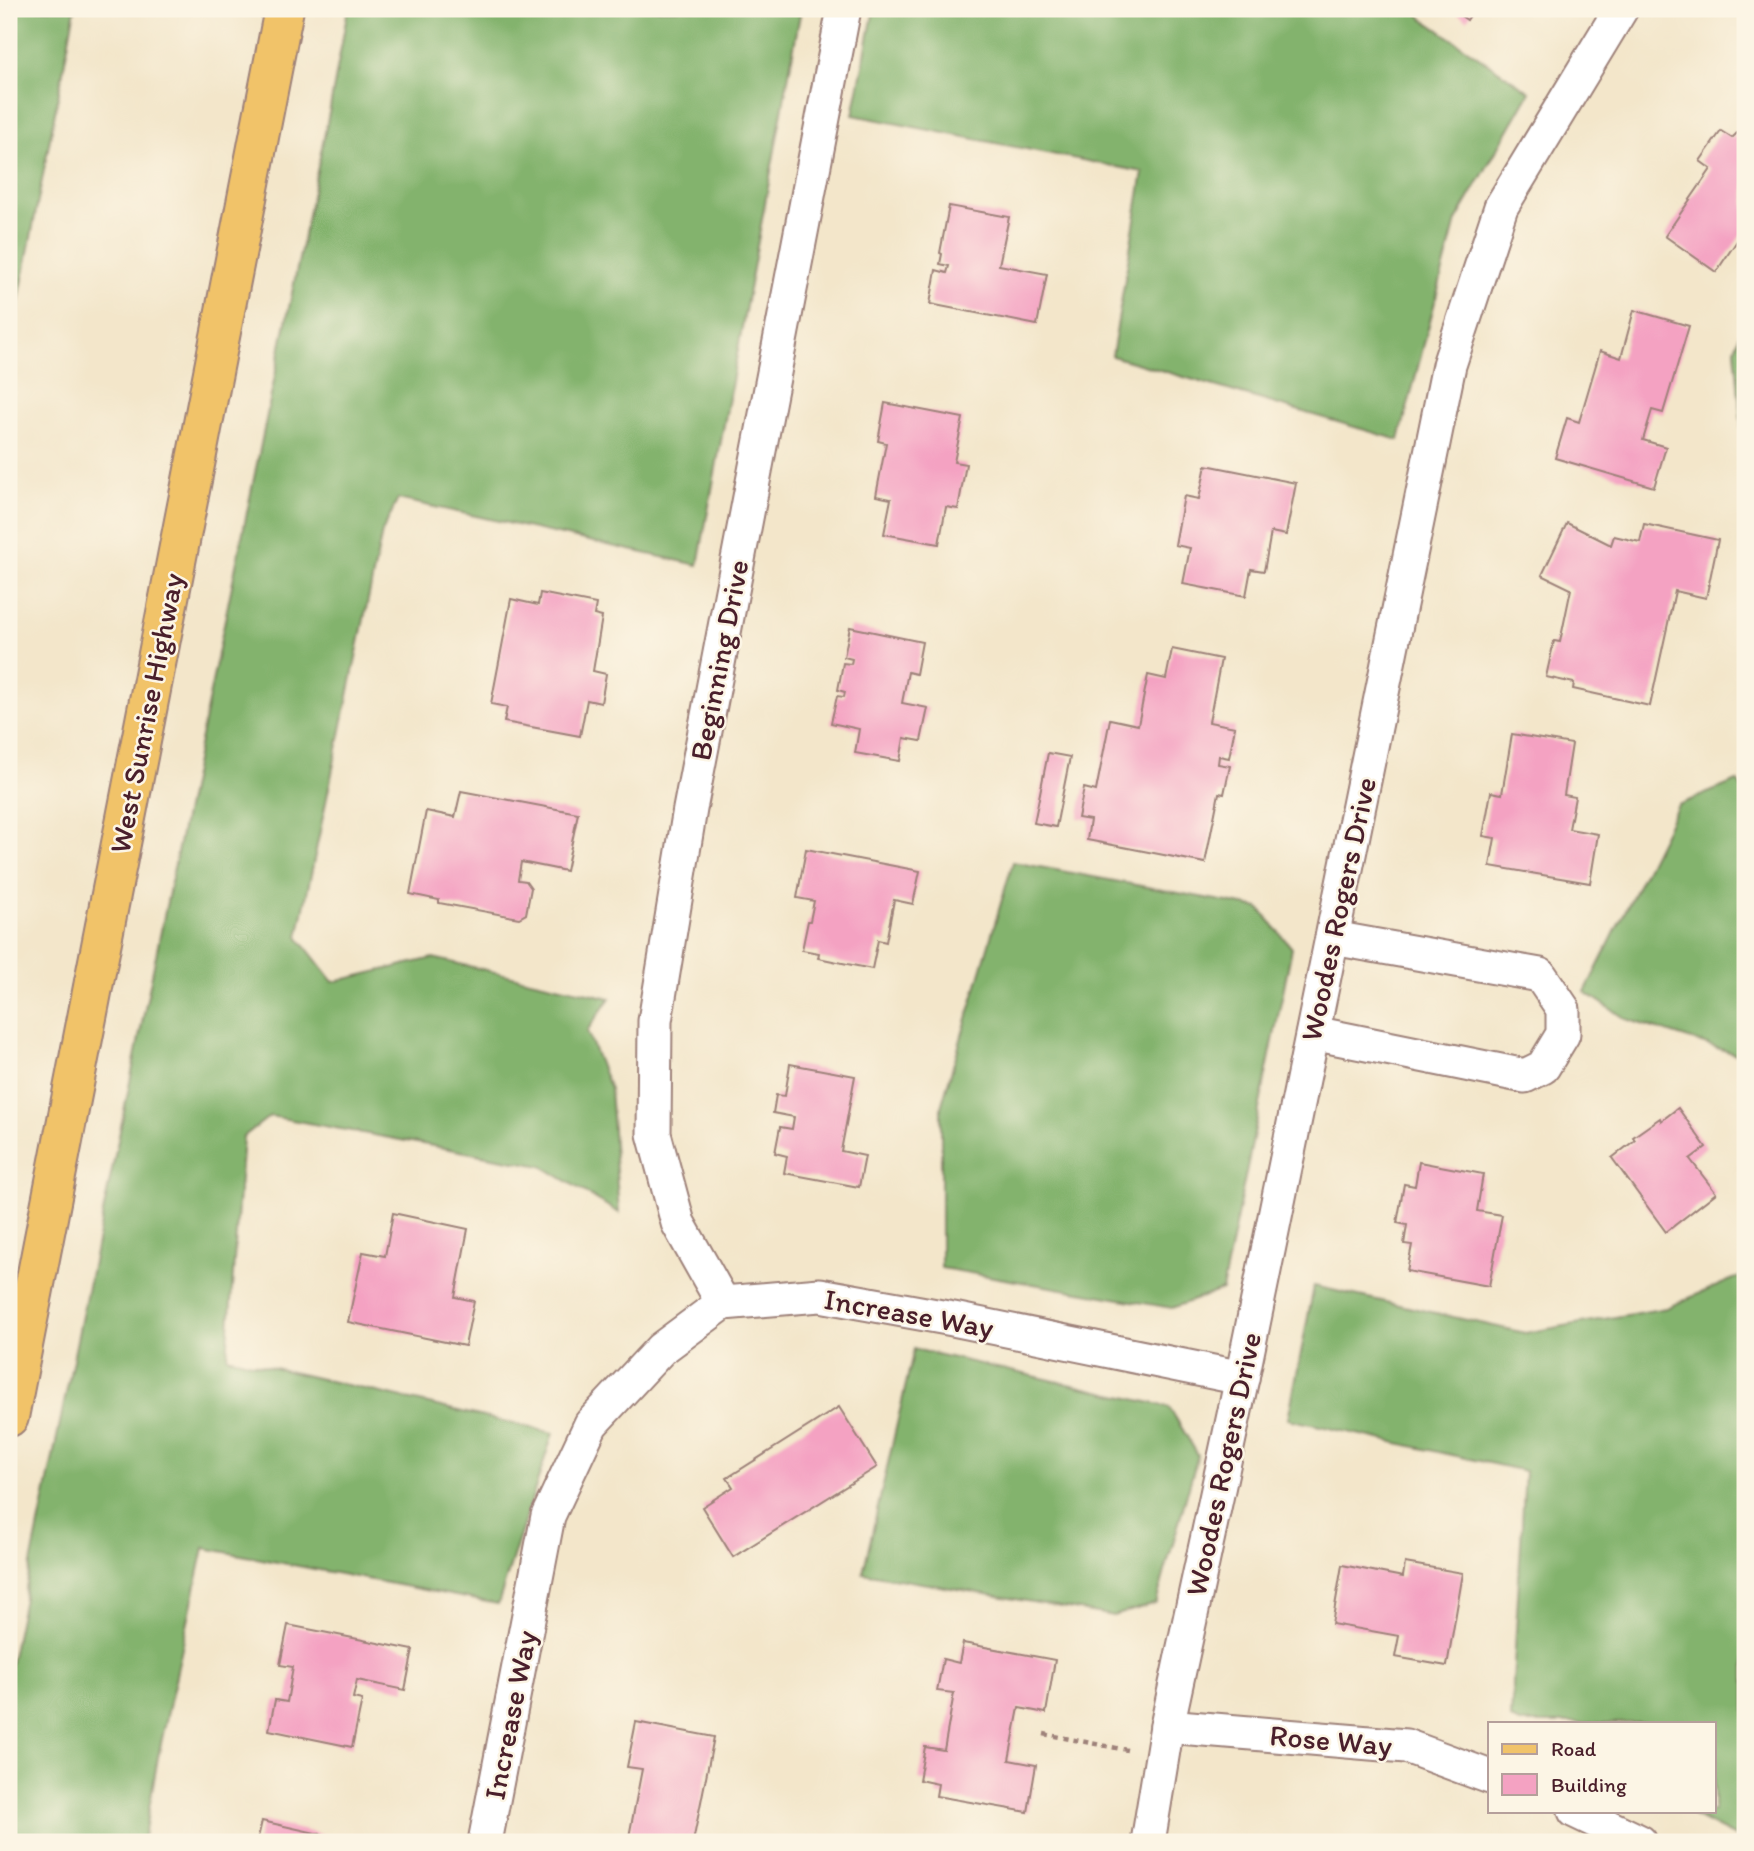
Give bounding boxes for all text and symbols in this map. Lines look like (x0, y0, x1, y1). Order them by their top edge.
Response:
street label: Beginning Drive (681, 556, 757, 764)
street label: West Sunrise Highway (101, 570, 191, 856)
street label: Woodes Rogers Drive (1292, 774, 1384, 1044)
street label: Increase Way (821, 1280, 997, 1346)
street label: Woodes Rogers Drive (1177, 1329, 1269, 1599)
street label: Increase Way (475, 1627, 545, 1803)
street label: Rose Way (1268, 1716, 1394, 1764)
legend (1488, 1722, 1716, 1812)
text: Road (1551, 1736, 1597, 1761)
text: Building (1551, 1772, 1627, 1797)

